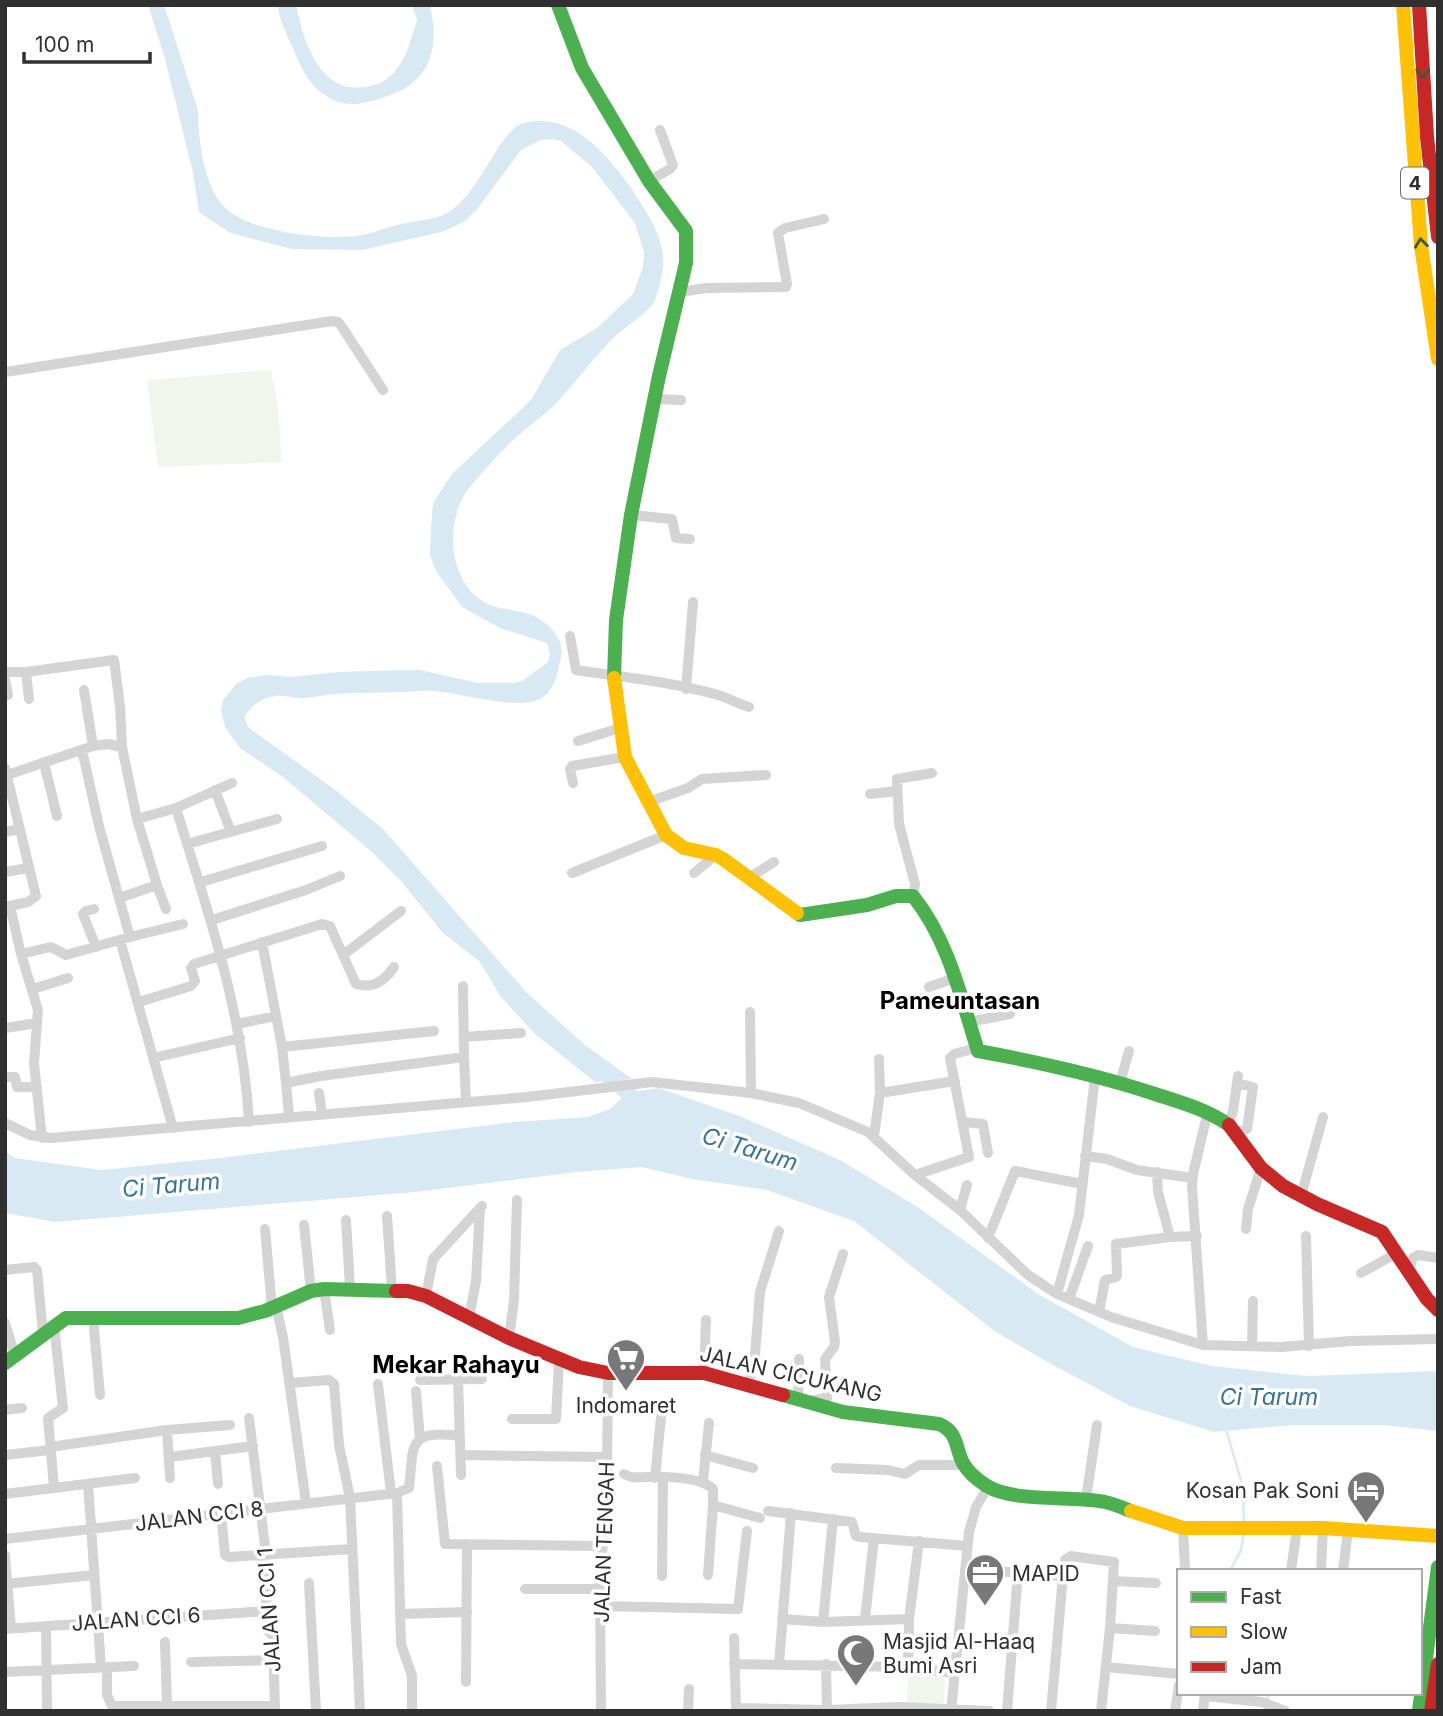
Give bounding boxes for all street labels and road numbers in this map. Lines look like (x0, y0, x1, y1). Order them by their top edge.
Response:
road number: 4 (1401, 168, 1429, 198)
street label: JALAN CICUKANG (697, 1341, 885, 1407)
street label: JALAN TENGAH (589, 1461, 619, 1623)
street label: JALAN CCI 8 (133, 1496, 265, 1536)
street label: JALAN CCI 1 (252, 1547, 286, 1673)
street label: JALAN CCI 6 (71, 1602, 201, 1636)

